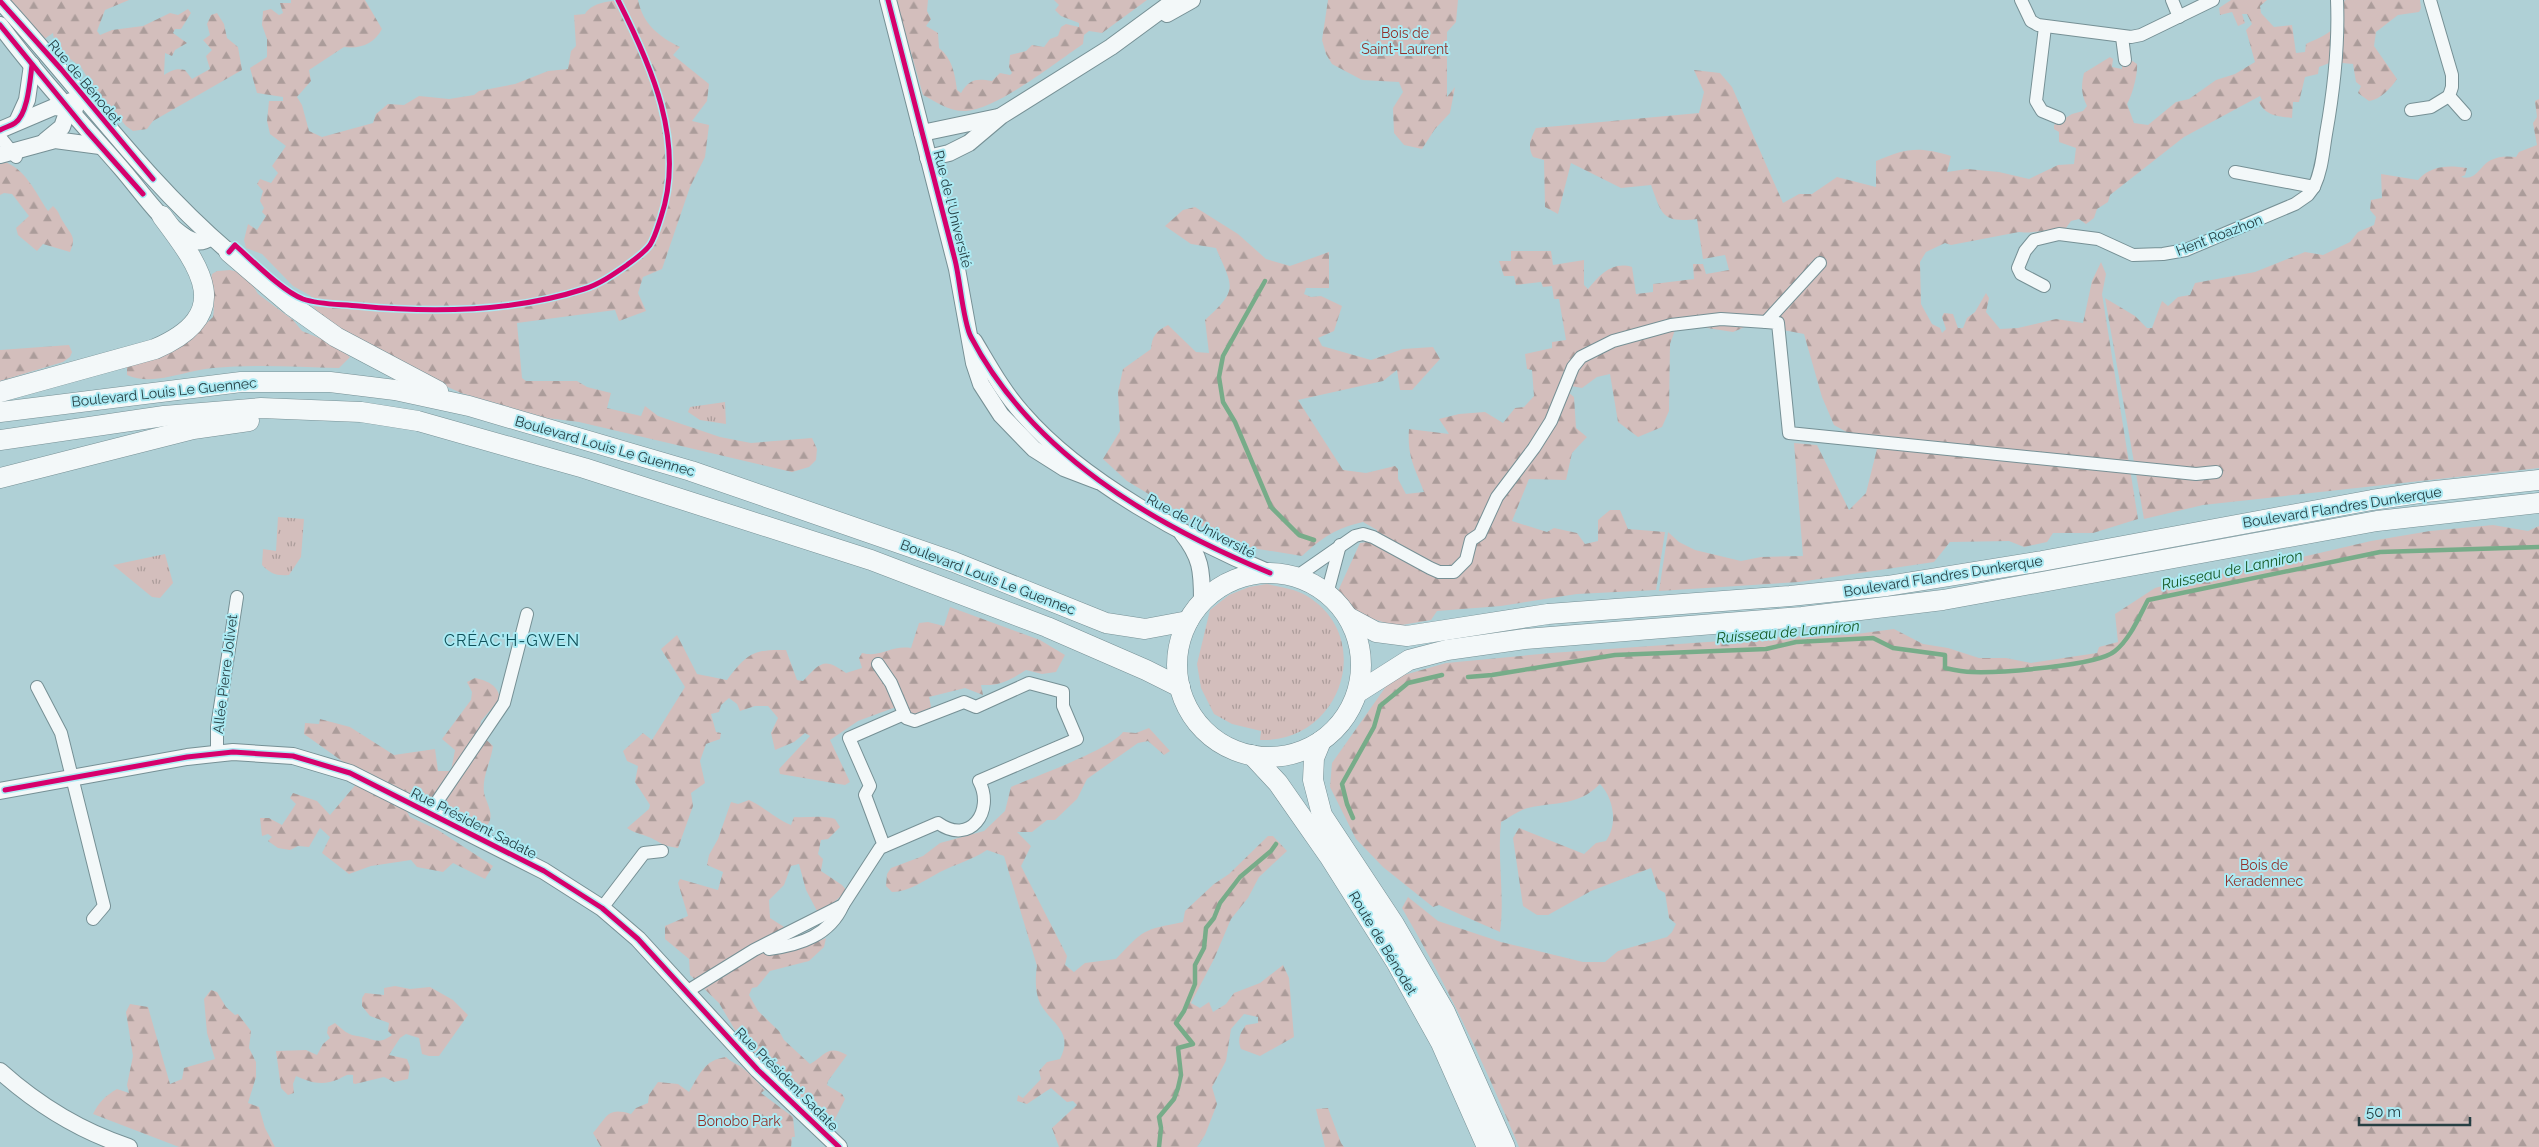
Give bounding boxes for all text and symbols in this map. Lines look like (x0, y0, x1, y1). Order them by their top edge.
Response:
park label: Bois de Saint-Laurent (1361, 25, 1449, 57)
street label: Rue de Bénodet (45, 37, 125, 128)
street label: Rue de l'Université (931, 149, 975, 269)
street label: Hent Roazhon (2174, 211, 2264, 259)
street label: Boulevard Louis Le Guennec (71, 374, 258, 410)
street label: Boulevard Louis Le Guennec (513, 413, 697, 479)
street label: Boulevard Flandres Dunkerque (2241, 483, 2443, 531)
street label: Rue de l'Université (1144, 491, 1258, 561)
street label: Boulevard Louis Le Guennec (898, 536, 1078, 618)
water label: Ruisseau de Lanniron (2160, 546, 2304, 594)
street label: Boulevard Flandres Dunkerque (1842, 552, 2044, 600)
street label: Allée Pierre Jolivet (210, 613, 240, 734)
water label: Ruisseau de Lanniron (1716, 617, 1860, 647)
district label: CRÉAC'H-GWEN (444, 630, 580, 650)
street label: Rue Président Sadate (408, 784, 540, 862)
park label: Bois de Keradennec (2225, 857, 2304, 889)
street label: Route de Bénodet (1346, 888, 1420, 998)
street label: Rue Président Sadate (732, 1024, 842, 1134)
scale bar (2359, 1094, 2470, 1126)
text: 50 m (2366, 1103, 2401, 1121)
park label: Bonobo Park (697, 1113, 781, 1129)

